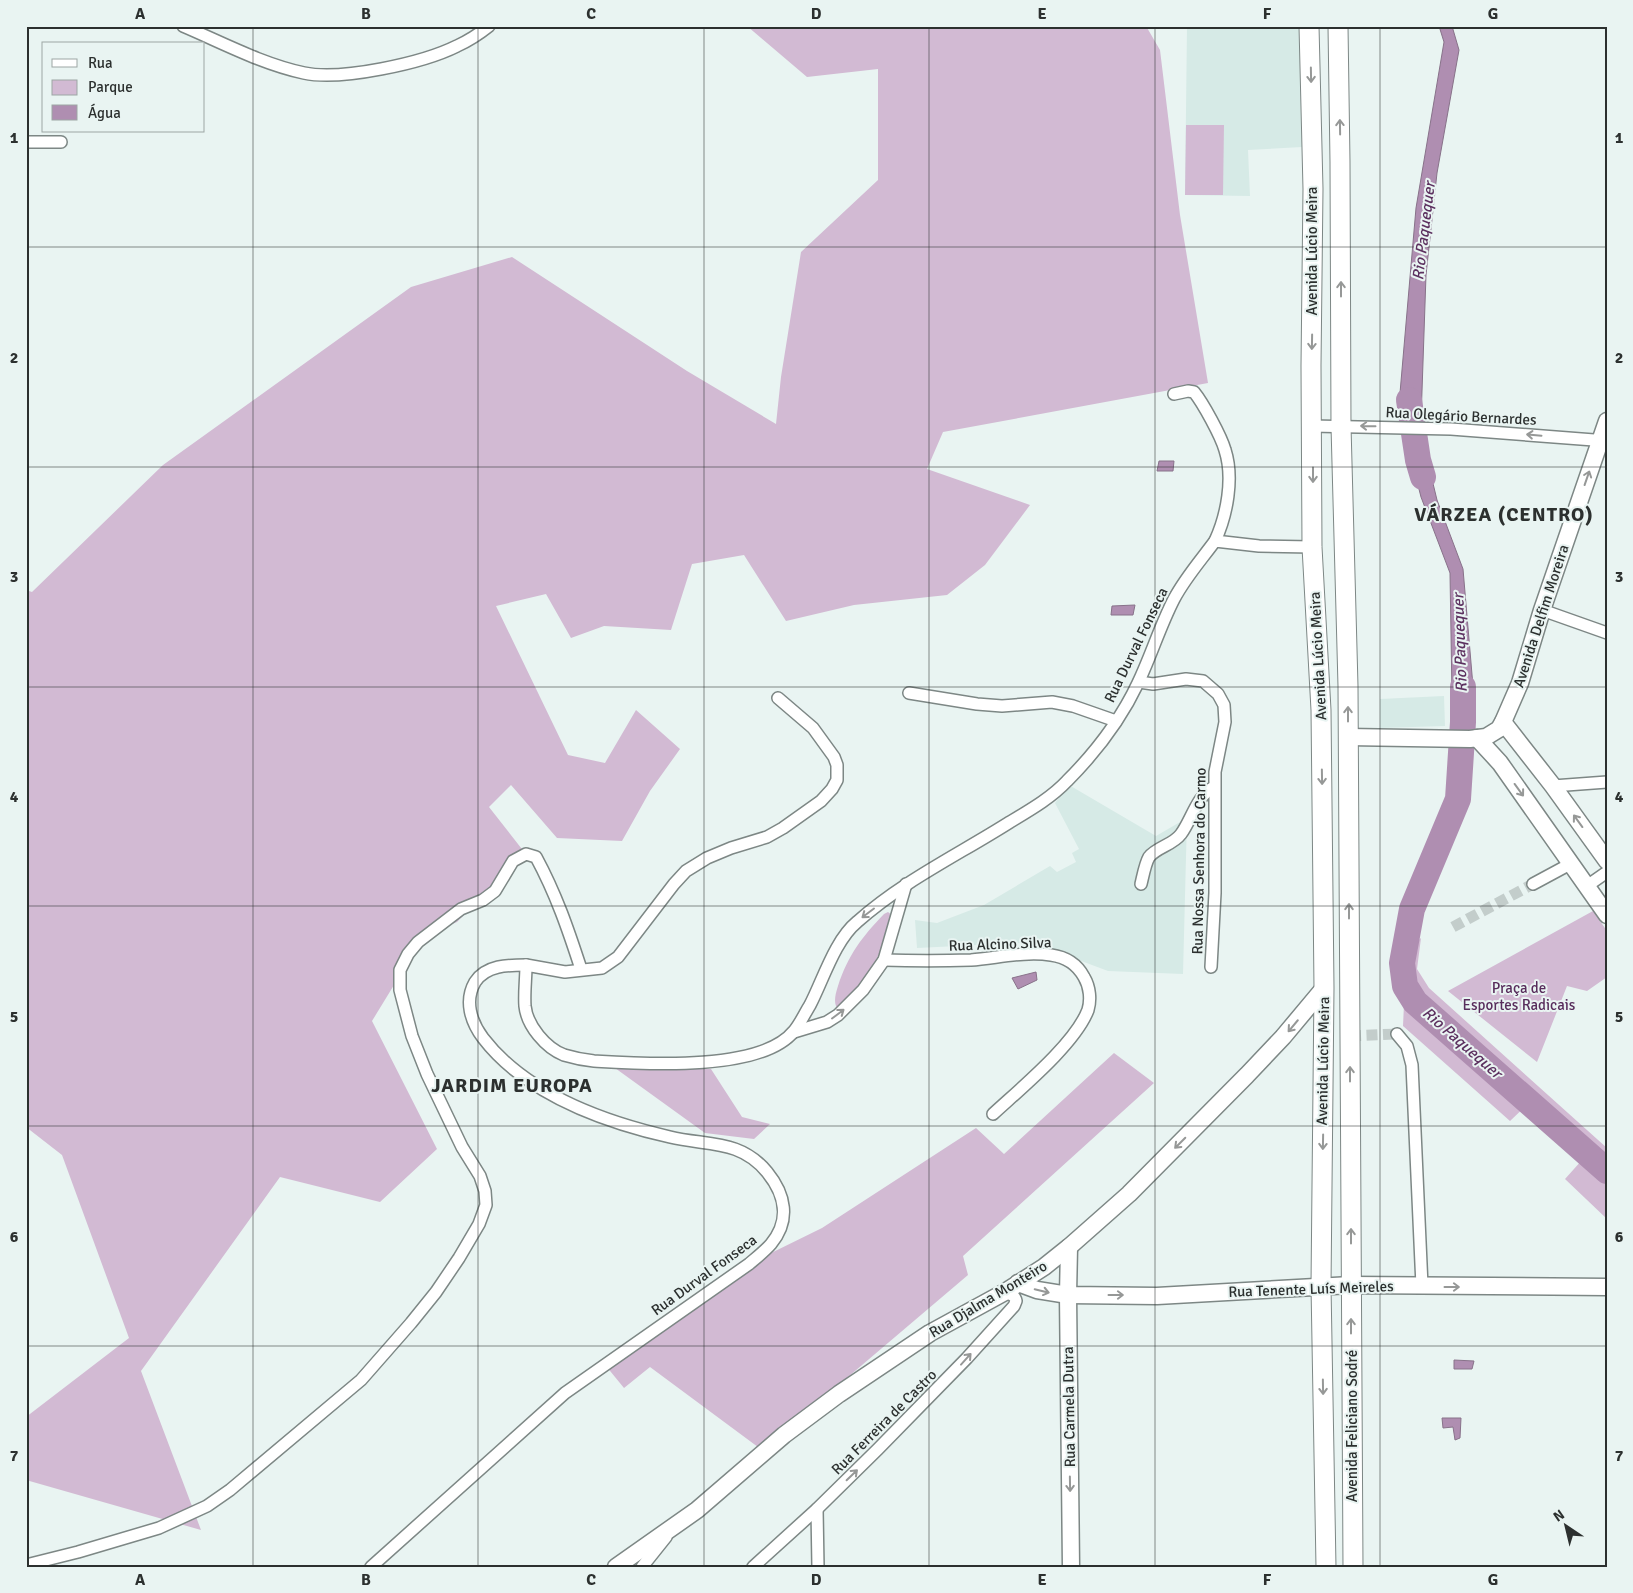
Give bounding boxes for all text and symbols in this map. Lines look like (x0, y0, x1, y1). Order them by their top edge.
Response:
text: A (135, 4, 146, 24)
text: B (361, 4, 371, 24)
text: C (586, 4, 596, 24)
text: D (811, 4, 822, 24)
text: E (1037, 4, 1047, 24)
text: F (1263, 4, 1272, 24)
text: G (1488, 4, 1498, 24)
legend (42, 42, 205, 132)
text: Rua (88, 54, 113, 72)
one-way arrow (1306, 67, 1315, 83)
text: Parque (88, 78, 133, 96)
text: Água (88, 103, 121, 122)
one-way arrow (1335, 119, 1344, 135)
text: 1 (10, 128, 19, 148)
text: 1 (1615, 128, 1624, 148)
water label: Rio Paquequer (1408, 179, 1440, 281)
street label: Avenida Lúcio Meira (1303, 187, 1321, 315)
one-way arrow (1336, 282, 1346, 298)
one-way arrow (1307, 334, 1316, 350)
text: 2 (10, 348, 18, 368)
text: 2 (1615, 348, 1623, 368)
street label: Rua Olegário Bernardes (1385, 403, 1537, 429)
one-way arrow (1361, 421, 1377, 431)
one-way arrow (1526, 431, 1542, 440)
one-way arrow (1308, 466, 1318, 482)
one-way arrow (1583, 470, 1593, 486)
district label: VÁRZEA (CENTRO) (1414, 502, 1594, 527)
street label: Avenida Delfim Moreira (1509, 542, 1573, 690)
text: 3 (10, 567, 18, 587)
text: 3 (1615, 567, 1623, 587)
street label: Rua Durval Fonseca (1100, 584, 1172, 706)
street label: Avenida Lúcio Meira (1306, 591, 1330, 721)
water label: Rio Paquequer (1448, 591, 1472, 693)
one-way arrow (1343, 706, 1353, 722)
street label: Rua Nossa Senhora do Carmo (1188, 767, 1210, 955)
one-way arrow (1317, 769, 1326, 785)
one-way arrow (1514, 783, 1524, 797)
text: 4 (10, 787, 19, 807)
text: 4 (1615, 787, 1624, 807)
one-way arrow (1573, 815, 1584, 828)
one-way arrow (1344, 904, 1354, 920)
one-way arrow (861, 907, 874, 918)
street label: Rua Alcino Silva (948, 933, 1052, 955)
park label: Praça de Esportes Radicais (1463, 979, 1576, 1014)
street label: Avenida Lúcio Meira (1313, 996, 1333, 1126)
water label: Rio Paquequer (1418, 1003, 1507, 1084)
text: 5 (10, 1007, 18, 1027)
text: 5 (1615, 1007, 1623, 1027)
one-way arrow (831, 1008, 844, 1019)
one-way arrow (1287, 1019, 1298, 1032)
one-way arrow (1345, 1066, 1355, 1082)
district label: JARDIM EUROPA (431, 1073, 593, 1098)
one-way arrow (1318, 1134, 1327, 1150)
one-way arrow (1174, 1137, 1186, 1149)
text: 6 (10, 1227, 19, 1247)
text: 6 (1615, 1227, 1624, 1247)
one-way arrow (1346, 1229, 1356, 1245)
street label: Rua Durval Fonseca (648, 1231, 760, 1319)
street label: Rua Djalma Monteiro (926, 1257, 1050, 1341)
street label: Rua Tenente Luís Meireles (1228, 1277, 1394, 1301)
one-way arrow (1444, 1282, 1460, 1291)
one-way arrow (1034, 1287, 1050, 1296)
one-way arrow (1108, 1291, 1124, 1300)
one-way arrow (1346, 1318, 1356, 1334)
street label: Rua Carmela Dutra (1059, 1346, 1079, 1468)
street label: Avenida Feliciano Sodré (1343, 1350, 1361, 1502)
one-way arrow (960, 1353, 972, 1366)
street label: Rua Ferreira de Castro (828, 1365, 941, 1478)
one-way arrow (1318, 1378, 1328, 1395)
text: 7 (10, 1446, 19, 1466)
text: 7 (1615, 1446, 1624, 1466)
one-way arrow (846, 1469, 858, 1481)
one-way arrow (1065, 1476, 1075, 1492)
north arrow (1540, 1500, 1590, 1550)
text: N (1550, 1506, 1568, 1526)
text: A (135, 1570, 146, 1590)
text: B (361, 1570, 371, 1590)
text: C (586, 1570, 596, 1590)
text: D (811, 1570, 822, 1590)
text: E (1037, 1570, 1047, 1590)
text: F (1263, 1570, 1272, 1590)
text: G (1488, 1570, 1498, 1590)

